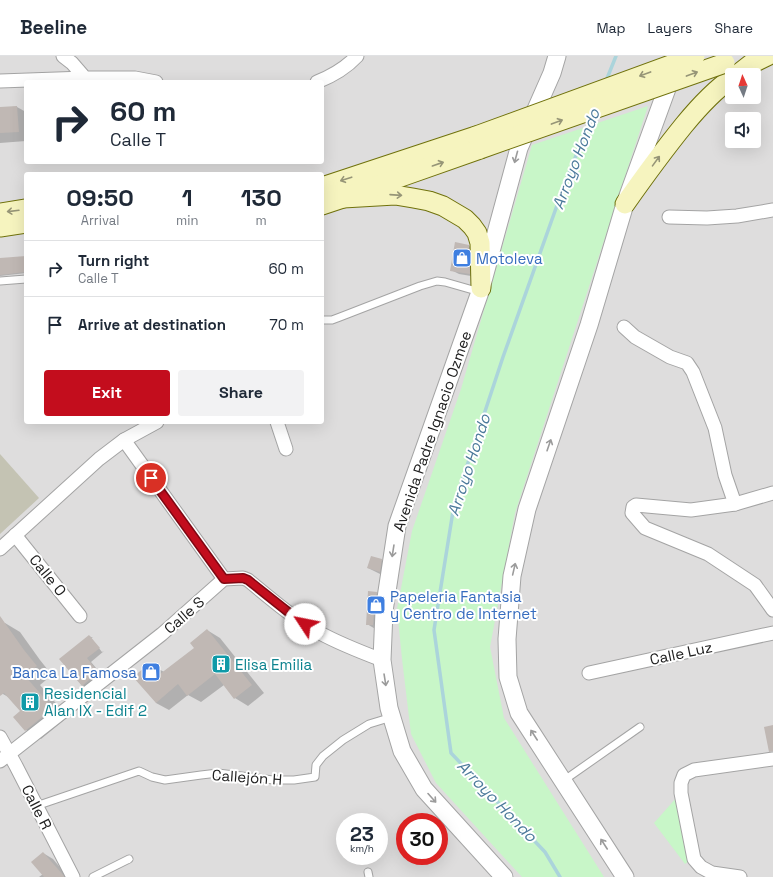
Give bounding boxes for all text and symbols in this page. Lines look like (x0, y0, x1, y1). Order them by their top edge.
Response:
text: Beeline (20, 15, 87, 40)
text: Map (596, 19, 626, 37)
text: Layers (648, 19, 692, 37)
text: Share (714, 19, 753, 37)
north arrow (725, 68, 761, 104)
map controls (725, 68, 761, 148)
one-way arrow (686, 70, 698, 78)
one-way arrow (639, 71, 651, 79)
text: 60 m (110, 93, 176, 129)
icon: right (44, 96, 96, 148)
water label: Arroyo Hondo (547, 105, 605, 212)
button: sound (725, 112, 761, 148)
one-way arrow (550, 118, 562, 126)
text: Calle T (110, 128, 166, 151)
one-way arrow (512, 150, 520, 163)
one-way arrow (652, 156, 660, 167)
one-way arrow (431, 160, 444, 167)
one-way arrow (340, 176, 353, 183)
text: 09:50 (66, 182, 134, 213)
text: 1 (182, 182, 193, 213)
text: 130 (241, 182, 282, 213)
one-way arrow (389, 192, 402, 199)
one-way arrow (7, 207, 20, 215)
text: Arrival (81, 212, 119, 229)
text: min (176, 212, 198, 229)
text: m (256, 212, 267, 229)
shop icon: Motoleva (451, 247, 473, 269)
place label: Motoleva (476, 249, 543, 268)
text: Turn right (78, 251, 149, 270)
icon: right (44, 258, 66, 280)
text: 60 m (268, 259, 304, 278)
text: Calle T (78, 270, 119, 287)
icon: arrive (44, 314, 66, 336)
text: Arrive at destination (78, 315, 226, 334)
text: 70 m (269, 315, 304, 334)
street label: Avenida Padre Ignacio Ozmee (389, 328, 475, 534)
button: Exit (44, 370, 170, 416)
button: Share (178, 370, 304, 416)
water label: Arroyo Hondo (443, 410, 496, 519)
one-way arrow (546, 438, 553, 451)
pin (134, 461, 168, 495)
icon: arrive (140, 467, 162, 489)
one-way arrow (389, 544, 397, 557)
street label: Calle O (25, 550, 71, 600)
one-way arrow (510, 563, 518, 576)
place label: Papeleria Fantasia y Centro de Internet (390, 587, 537, 623)
street label: Calle S (160, 592, 208, 638)
shop icon: Papeleria Fantasia y Centro de Internet (365, 594, 387, 616)
position arrow (284, 603, 326, 645)
street label: Calle Luz (648, 637, 714, 669)
building icon: Elisa Emilia (210, 653, 232, 675)
place label: Elisa Emilia (235, 655, 312, 674)
shop icon: Banca La Famosa (140, 661, 162, 683)
place label: Banca La Famosa (12, 663, 137, 682)
one-way arrow (381, 673, 389, 686)
place label: Residencial Alan IX - Edif 2 (44, 684, 147, 720)
building icon: Residencial Alan IX - Edif 2 (19, 691, 41, 713)
one-way arrow (529, 729, 537, 741)
water label: Arroyo Hondo (453, 756, 542, 847)
street label: Callejón H (211, 765, 283, 789)
street label: Calle R (18, 781, 56, 833)
one-way arrow (427, 793, 436, 803)
speed limit sign: 30 (396, 813, 448, 865)
text: 23 (350, 821, 374, 847)
one-way arrow (600, 839, 608, 850)
text: km/h (350, 842, 374, 855)

